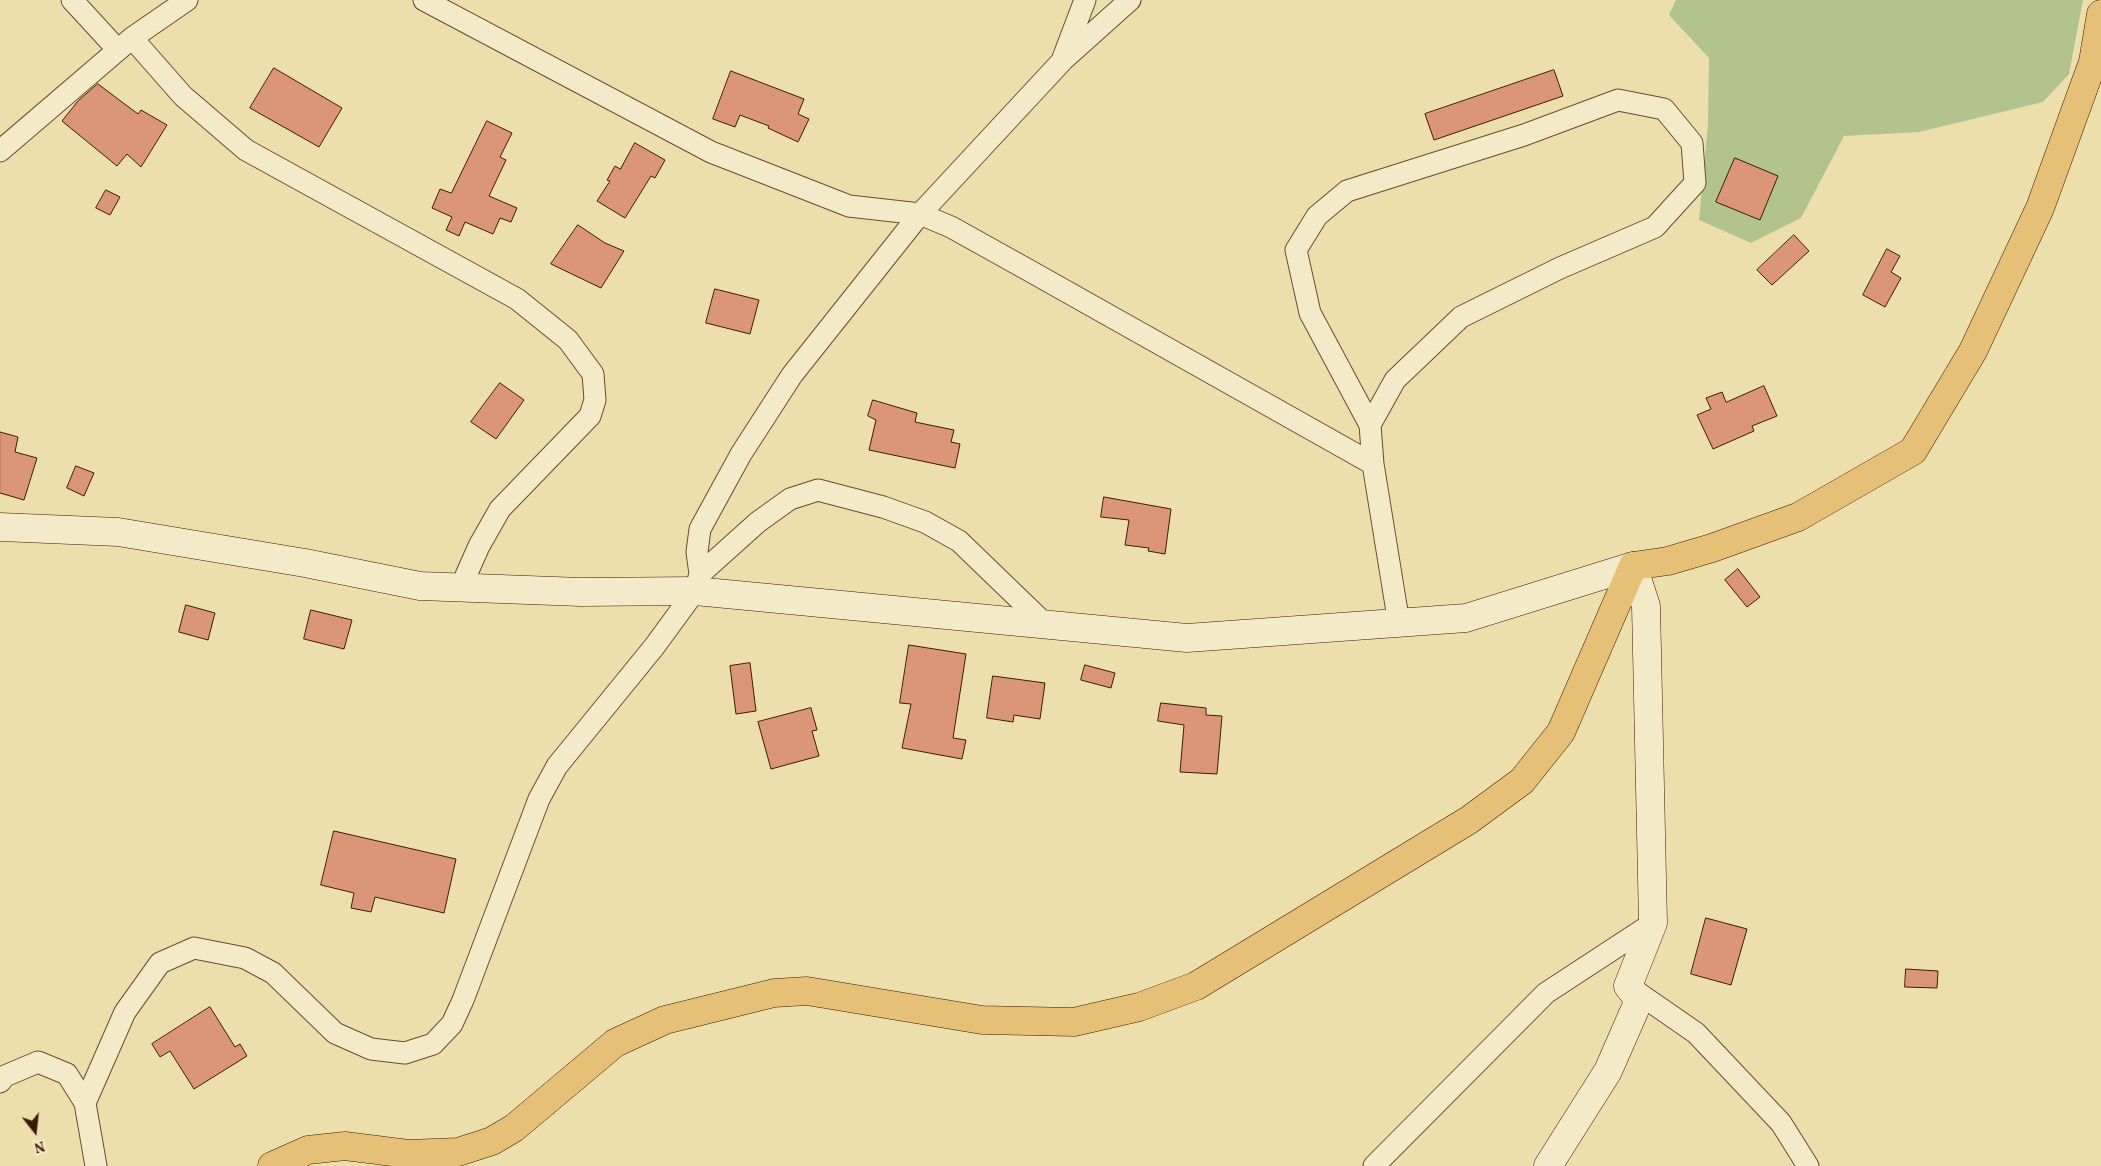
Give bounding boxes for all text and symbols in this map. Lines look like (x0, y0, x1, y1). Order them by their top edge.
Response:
north arrow (10, 1106, 60, 1156)
text: N (32, 1135, 47, 1156)

